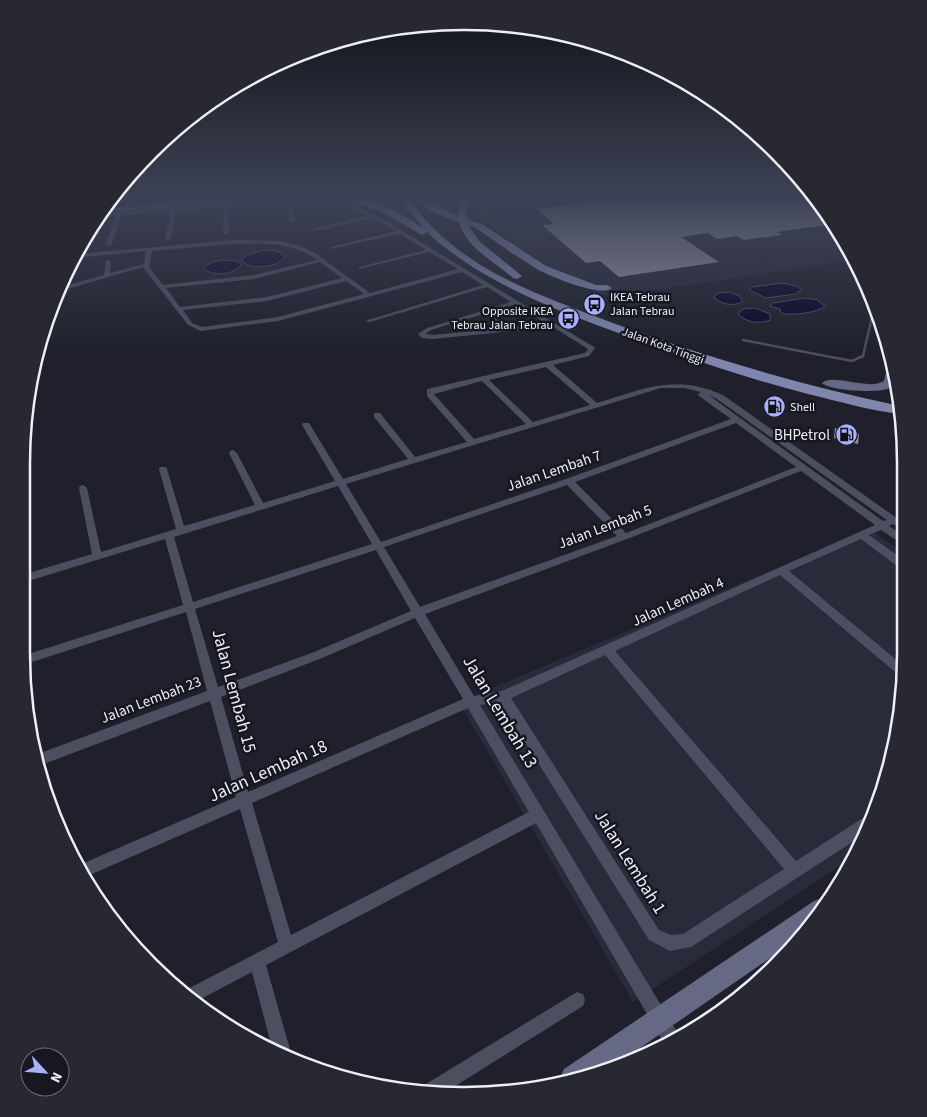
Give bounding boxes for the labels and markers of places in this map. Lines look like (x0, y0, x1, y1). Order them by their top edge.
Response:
place label: IKEA Tebrau Jalan Tebrau (610, 289, 675, 320)
bus stop icon: IKEA Tebrau Jalan Tebrau (582, 292, 606, 316)
place label: Opposite IKEA Tebrau Jalan Tebrau (451, 303, 553, 334)
bus stop icon: Opposite IKEA Tebrau Jalan Tebrau (557, 306, 581, 330)
fuel station icon: Shell (762, 395, 786, 419)
place label: Shell (790, 399, 815, 416)
fuel station icon: BHPetrol (834, 423, 858, 447)
place label: BHPetrol (774, 425, 830, 446)

